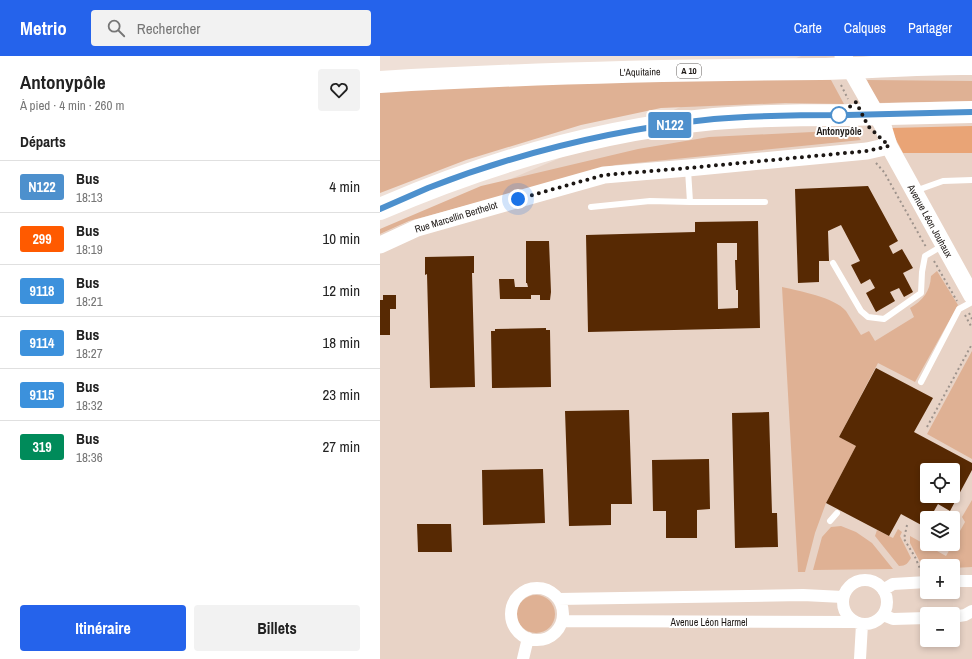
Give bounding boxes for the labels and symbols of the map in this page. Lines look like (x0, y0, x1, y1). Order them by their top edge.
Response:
road number: A 10 (677, 64, 701, 78)
street label: L'Aquitaine (619, 65, 661, 79)
marker: Antonypôle (830, 106, 848, 124)
line badge: N122 (642, 112, 698, 138)
place label: Antonypôle (816, 125, 862, 138)
street label: Avenue Léon Jouhaux (904, 181, 956, 261)
your location (508, 189, 528, 209)
street label: Rue Marcellin Berthelot (413, 198, 500, 236)
street label: Avenue Léon Harmel (670, 616, 748, 629)

